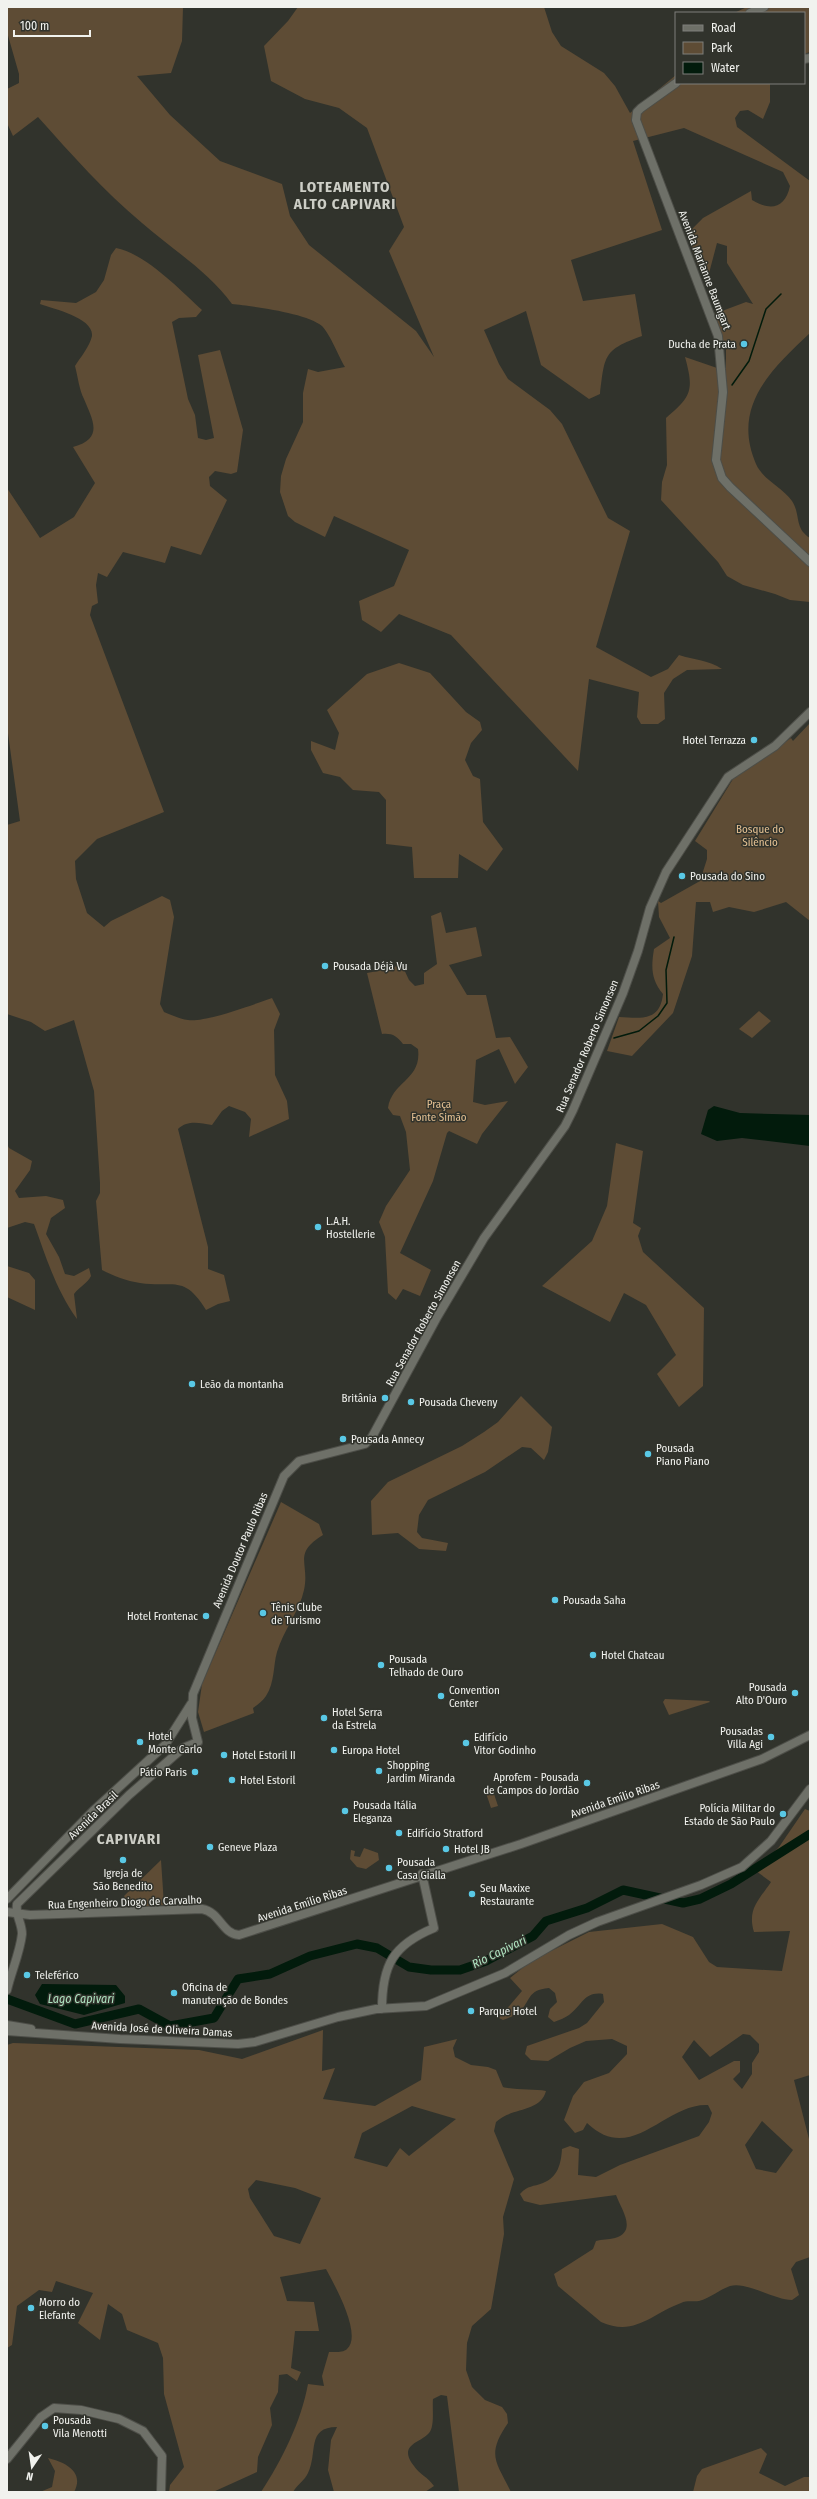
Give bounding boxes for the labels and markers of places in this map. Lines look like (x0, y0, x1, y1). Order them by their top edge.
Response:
place label: Ducha de Prata (668, 338, 736, 351)
marker: Ducha de Prata (739, 339, 749, 349)
place label: Hotel Terrazza (683, 734, 746, 747)
marker: Hotel Terrazza (749, 735, 759, 745)
place label: Pousada do Sino (690, 870, 765, 883)
marker: Pousada do Sino (677, 871, 687, 881)
place label: Pousada Déjà Vu (333, 960, 408, 973)
marker: Pousada Déjà Vu (320, 961, 330, 971)
place label: L.A.H. Hostellerie (326, 1215, 375, 1241)
marker: L.A.H. Hostellerie (313, 1222, 323, 1232)
place label: Leão da montanha (200, 1378, 284, 1391)
marker: Leão da montanha (187, 1379, 197, 1389)
place label: Britânia (342, 1392, 377, 1405)
marker: Britânia (380, 1393, 390, 1403)
place label: Pousada Cheveny (419, 1396, 498, 1409)
marker: Pousada Cheveny (406, 1397, 416, 1407)
place label: Pousada Annecy (351, 1433, 424, 1446)
marker: Pousada Annecy (338, 1434, 348, 1444)
place label: Pousada Piano Piano (656, 1442, 710, 1468)
marker: Pousada Piano Piano (643, 1449, 653, 1459)
place label: Pousada Saha (563, 1594, 626, 1607)
marker: Pousada Saha (550, 1595, 560, 1605)
place label: Tênis Clube de Turismo (271, 1601, 322, 1627)
marker: Tênis Clube de Turismo (258, 1608, 268, 1618)
place label: Hotel Frontenac (127, 1610, 198, 1623)
marker: Hotel Frontenac (201, 1611, 211, 1621)
place label: Hotel Chateau (601, 1649, 664, 1662)
marker: Hotel Chateau (588, 1650, 598, 1660)
place label: Pousada Telhado de Ouro (389, 1653, 463, 1679)
marker: Pousada Telhado de Ouro (376, 1660, 386, 1670)
place label: Pousada Alto D'Ouro (736, 1681, 787, 1707)
place label: Convention Center (449, 1684, 500, 1710)
marker: Pousada Alto D'Ouro (790, 1688, 800, 1698)
marker: Convention Center (436, 1691, 446, 1701)
place label: Hotel Serra da Estrela (332, 1706, 382, 1732)
marker: Hotel Serra da Estrela (319, 1713, 329, 1723)
place label: Pousadas Villa Agi (720, 1725, 763, 1751)
place label: Hotel Monte Carlo (148, 1730, 202, 1756)
place label: Edifício Vitor Godinho (474, 1731, 536, 1757)
marker: Pousadas Villa Agi (766, 1732, 776, 1742)
marker: Hotel Monte Carlo (135, 1737, 145, 1747)
marker: Edifício Vitor Godinho (461, 1738, 471, 1748)
place label: Europa Hotel (342, 1744, 400, 1757)
marker: Europa Hotel (329, 1745, 339, 1755)
place label: Hotel Estoril II (232, 1749, 296, 1762)
marker: Hotel Estoril II (219, 1750, 229, 1760)
place label: Shopping Jardim Miranda (387, 1759, 455, 1785)
place label: Pátio Paris (140, 1766, 187, 1779)
marker: Shopping Jardim Miranda (374, 1766, 384, 1776)
marker: Pátio Paris (190, 1767, 200, 1777)
place label: Aprofem - Pousada de Campos do Jordão (483, 1771, 579, 1797)
place label: Hotel Estoril (240, 1774, 295, 1787)
marker: Hotel Estoril (227, 1775, 237, 1785)
marker: Aprofem - Pousada de Campos do Jordão (582, 1778, 592, 1788)
place label: Pousada Itália Eleganza (353, 1799, 417, 1825)
place label: Polícia Militar do Estado de São Paulo (684, 1802, 775, 1828)
marker: Pousada Itália Eleganza (340, 1806, 350, 1816)
marker: Polícia Militar do Estado de São Paulo (778, 1809, 788, 1819)
place label: Edifício Stratford (407, 1827, 483, 1840)
marker: Edifício Stratford (394, 1828, 404, 1838)
place label: Geneve Plaza (218, 1841, 277, 1854)
marker: Geneve Plaza (205, 1842, 215, 1852)
place label: Hotel JB (454, 1843, 490, 1856)
marker: Hotel JB (441, 1844, 451, 1854)
marker: Igreja de São Benedito (118, 1855, 128, 1865)
place label: Pousada Casa Gialla (397, 1856, 446, 1882)
marker: Pousada Casa Gialla (384, 1863, 394, 1873)
place label: Igreja de São Benedito (93, 1867, 153, 1893)
place label: Seu Maxixe Restaurante (480, 1882, 534, 1908)
marker: Seu Maxixe Restaurante (467, 1889, 477, 1899)
place label: Teleférico (35, 1969, 79, 1982)
marker: Teleférico (22, 1970, 32, 1980)
place label: Oficina de manutenção de Bondes (182, 1981, 288, 2007)
marker: Oficina de manutenção de Bondes (169, 1988, 179, 1998)
place label: Parque Hotel (479, 2005, 537, 2018)
marker: Parque Hotel (466, 2006, 476, 2016)
place label: Morro do Elefante (39, 2296, 80, 2322)
marker: Morro do Elefante (26, 2303, 36, 2313)
place label: Pousada Vila Menotti (53, 2414, 107, 2440)
marker: Pousada Vila Menotti (40, 2421, 50, 2431)

